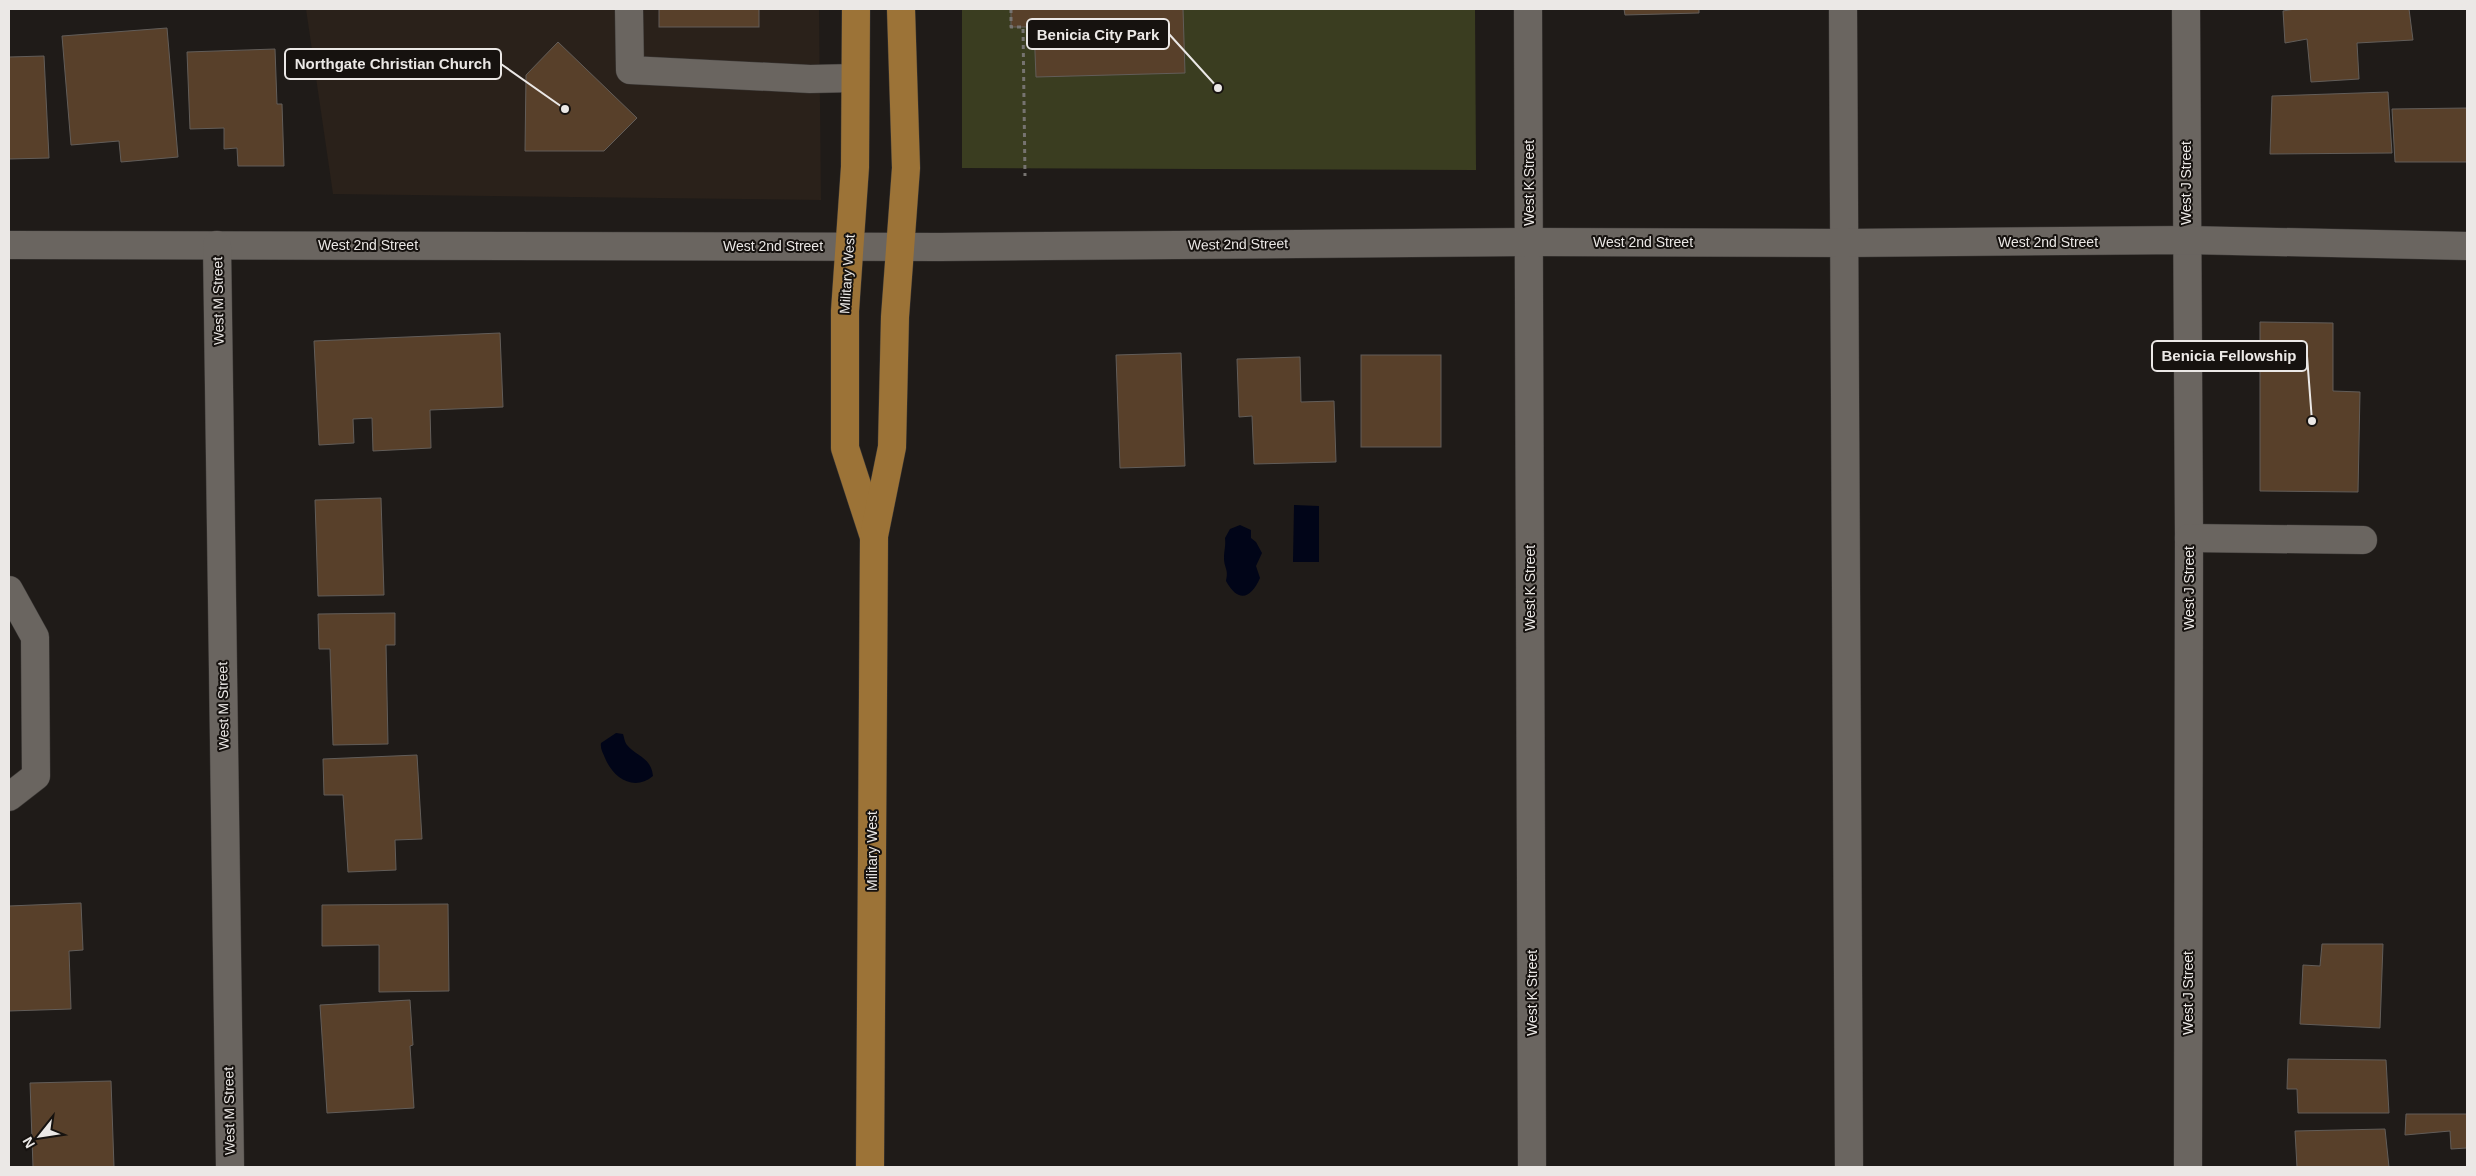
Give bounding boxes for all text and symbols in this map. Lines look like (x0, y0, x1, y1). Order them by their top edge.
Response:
callout: Benicia City Park (1027, 19, 1169, 49)
text: Benicia City Park (1037, 26, 1160, 43)
callout: Northgate Christian Church (285, 49, 501, 79)
text: Northgate Christian Church (295, 55, 491, 72)
street label: West K Street (1521, 140, 1537, 226)
street label: West J Street (2178, 141, 2194, 225)
street label: Military West (836, 234, 858, 314)
street label: West 2nd Street (1593, 234, 1693, 250)
street label: West 2nd Street (1998, 234, 2098, 250)
street label: West 2nd Street (1188, 235, 1288, 253)
street label: West 2nd Street (318, 237, 418, 253)
street label: West 2nd Street (723, 238, 823, 254)
street label: West M Street (209, 257, 227, 345)
callout: Benicia Fellowship (2152, 341, 2307, 371)
text: Benicia Fellowship (2161, 347, 2297, 364)
street label: West K Street (1522, 545, 1538, 631)
street label: West J Street (2181, 546, 2197, 630)
street label: West M Street (214, 662, 232, 750)
street label: Military West (864, 811, 880, 891)
street label: West K Street (1524, 950, 1540, 1036)
street label: West J Street (2180, 951, 2196, 1035)
street label: West M Street (220, 1067, 238, 1155)
north arrow (15, 1111, 65, 1161)
text: N (19, 1134, 38, 1151)

